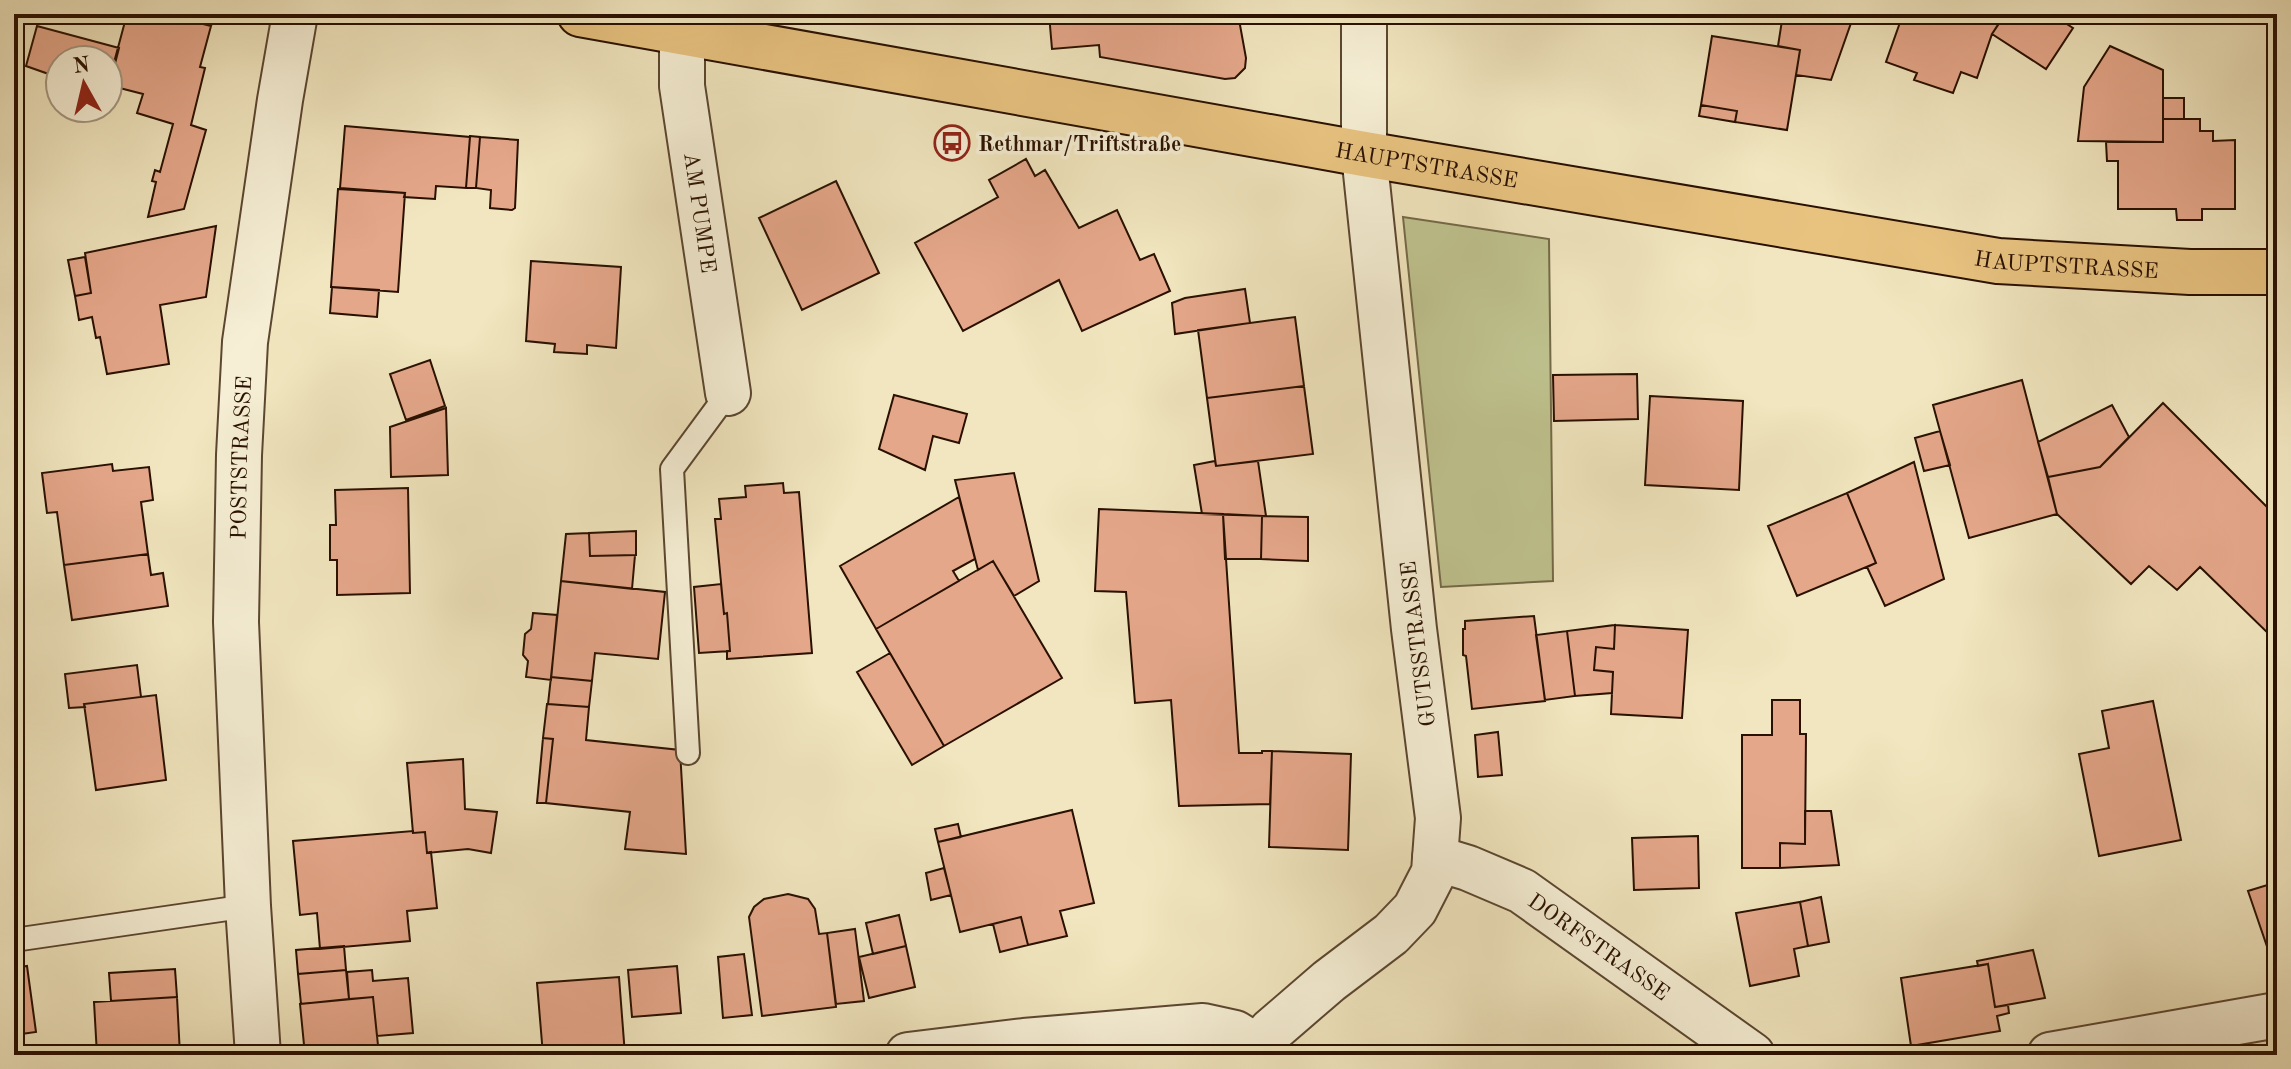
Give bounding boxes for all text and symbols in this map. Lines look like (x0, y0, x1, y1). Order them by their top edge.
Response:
north arrow (44, 44, 124, 124)
text: N (72, 54, 92, 78)
bus stop icon: Rethmar/Triftstraße (933, 124, 971, 162)
place label: Rethmar/Triftstraße (978, 134, 1181, 156)
street label: HAUPTSTRASSE (1333, 140, 1519, 193)
street label: AM PUMPE (679, 151, 719, 275)
street label: HAUPTSTRASSE (1972, 248, 2159, 283)
street label: POSTSTRASSE (228, 375, 256, 540)
street label: GUTSSTRASSE (1398, 560, 1440, 728)
street label: DORFSTRASSE (1523, 890, 1673, 1005)

